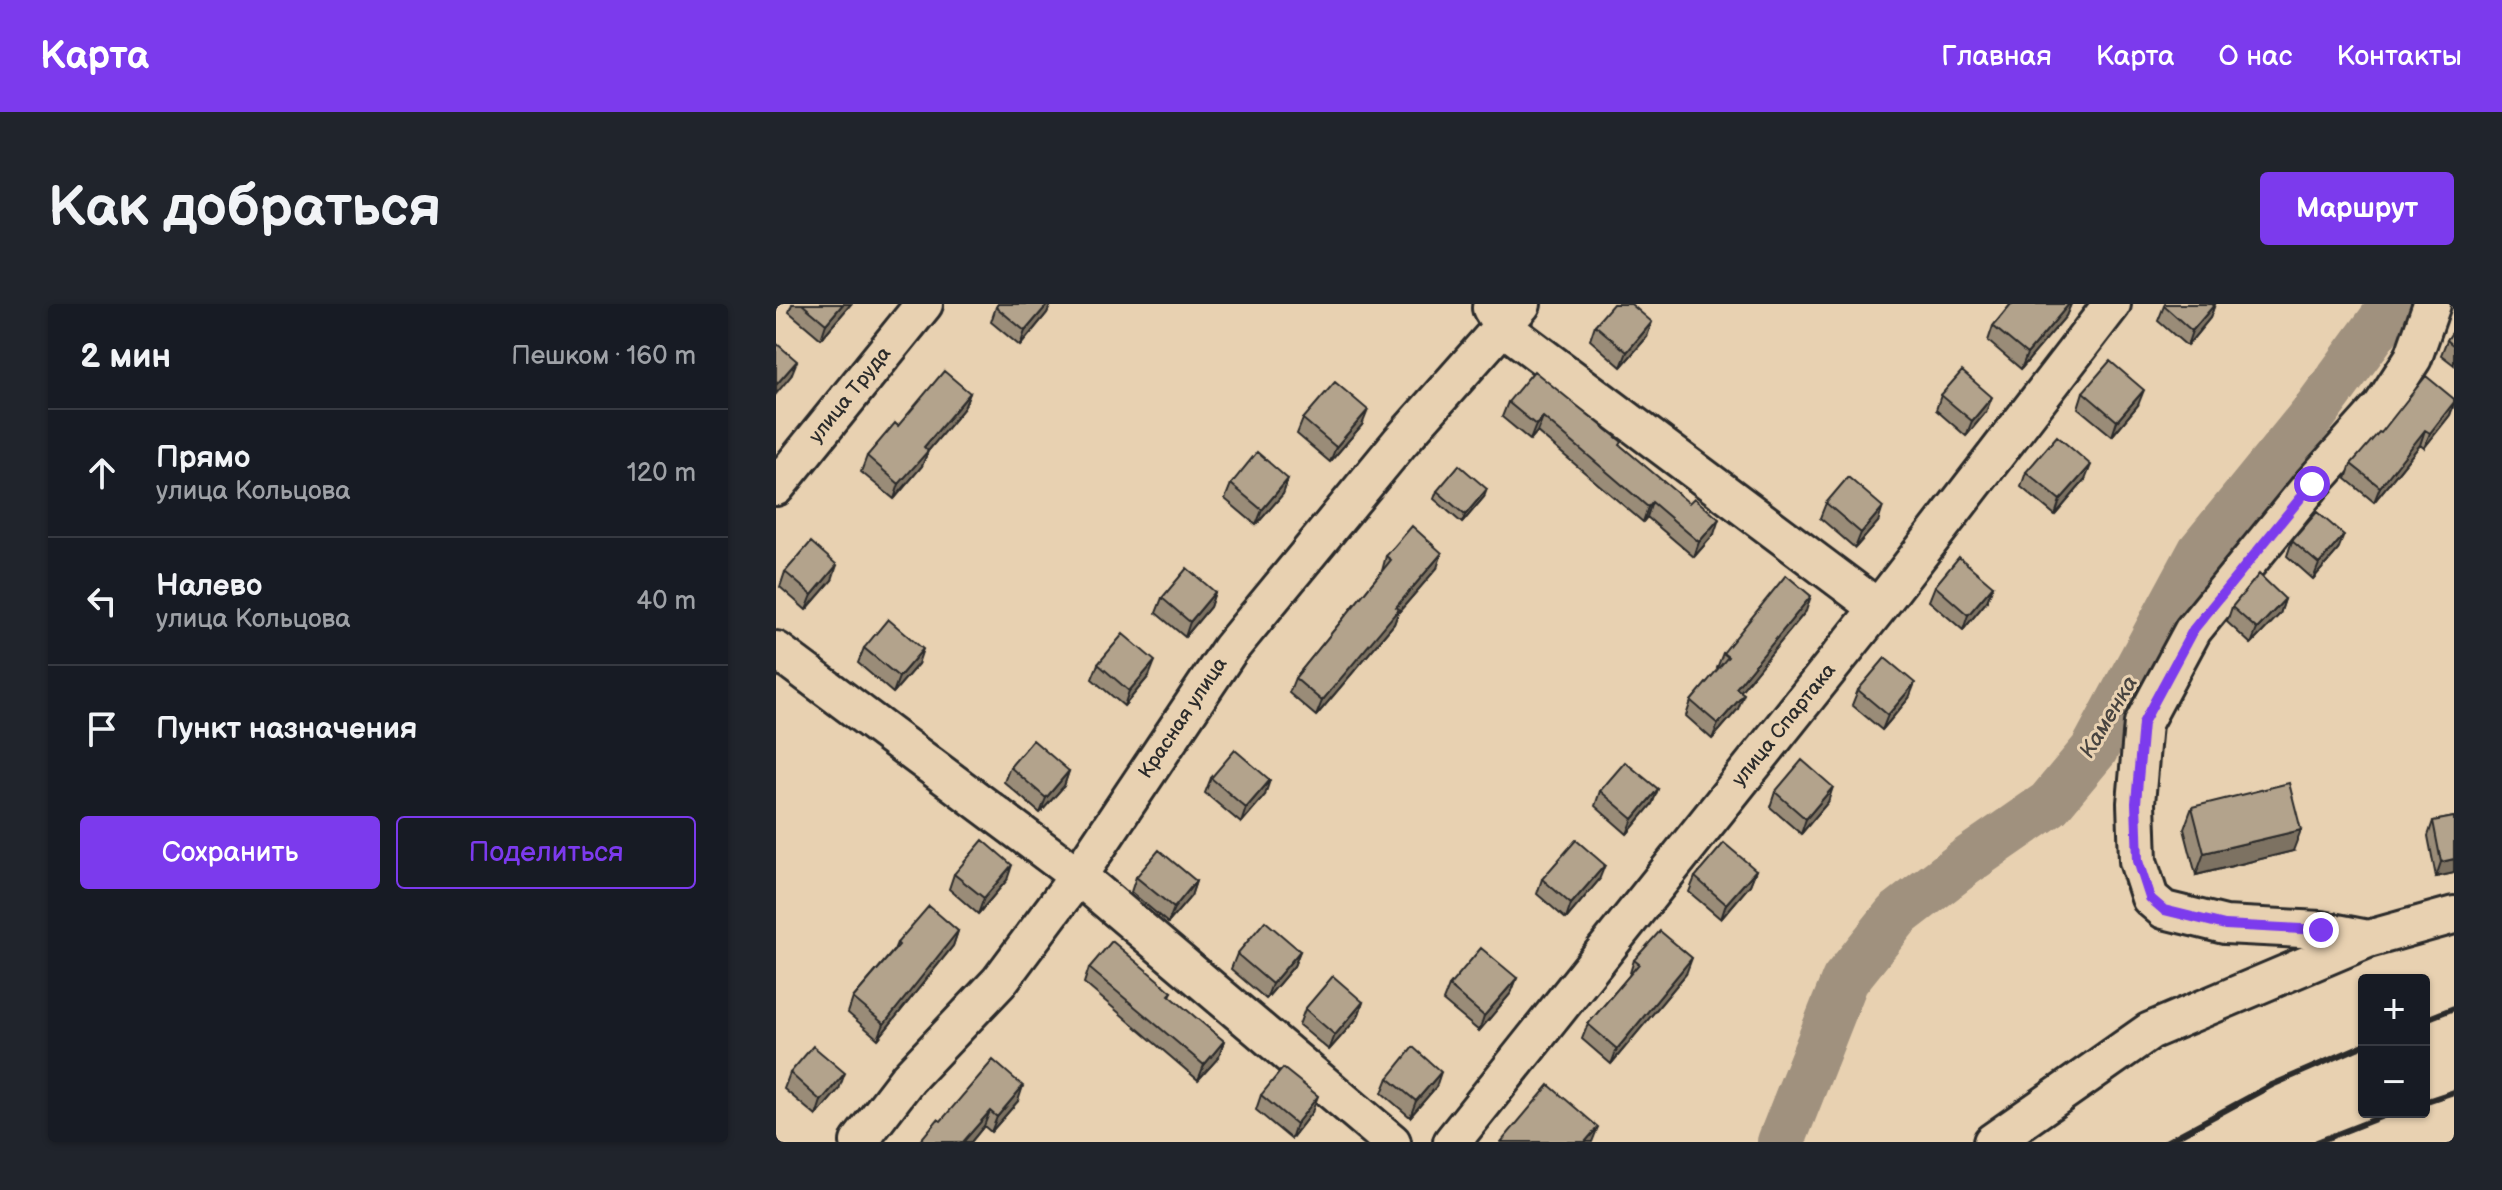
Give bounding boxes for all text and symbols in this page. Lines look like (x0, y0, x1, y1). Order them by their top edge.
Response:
text: Карта (40, 34, 149, 79)
text: Главная (1941, 40, 2052, 73)
text: Карта (2096, 40, 2175, 73)
text: О нас (2219, 40, 2292, 73)
text: Контакты (2336, 40, 2462, 73)
button: Маршрут (2260, 172, 2454, 245)
text: Как добраться (48, 175, 441, 242)
text: 2 мин (80, 336, 171, 377)
text: Пешком · 160 m (511, 341, 696, 372)
street label: улица Труда (804, 342, 896, 448)
text: Прямо (156, 440, 250, 476)
icon: ahead (80, 451, 124, 495)
text: 120 m (627, 458, 696, 489)
route start (2294, 466, 2330, 502)
text: улица Кольцова (156, 476, 351, 507)
text: Налево (156, 568, 262, 604)
icon: left (80, 579, 124, 623)
text: 40 m (636, 586, 696, 617)
text: улица Кольцова (156, 604, 351, 635)
street label: Красная улица (1134, 653, 1232, 783)
street label: улица Спартака (1727, 658, 1841, 791)
water label: Каменка (2074, 671, 2144, 763)
icon: arrive (80, 707, 124, 751)
text: Пункт назначения (156, 711, 417, 747)
button: Сохранить (80, 816, 380, 889)
button: Поделиться (396, 816, 696, 889)
route end (2303, 912, 2339, 948)
map controls (2358, 974, 2430, 1118)
button: + (2358, 974, 2430, 1046)
button: − (2358, 1046, 2430, 1118)

